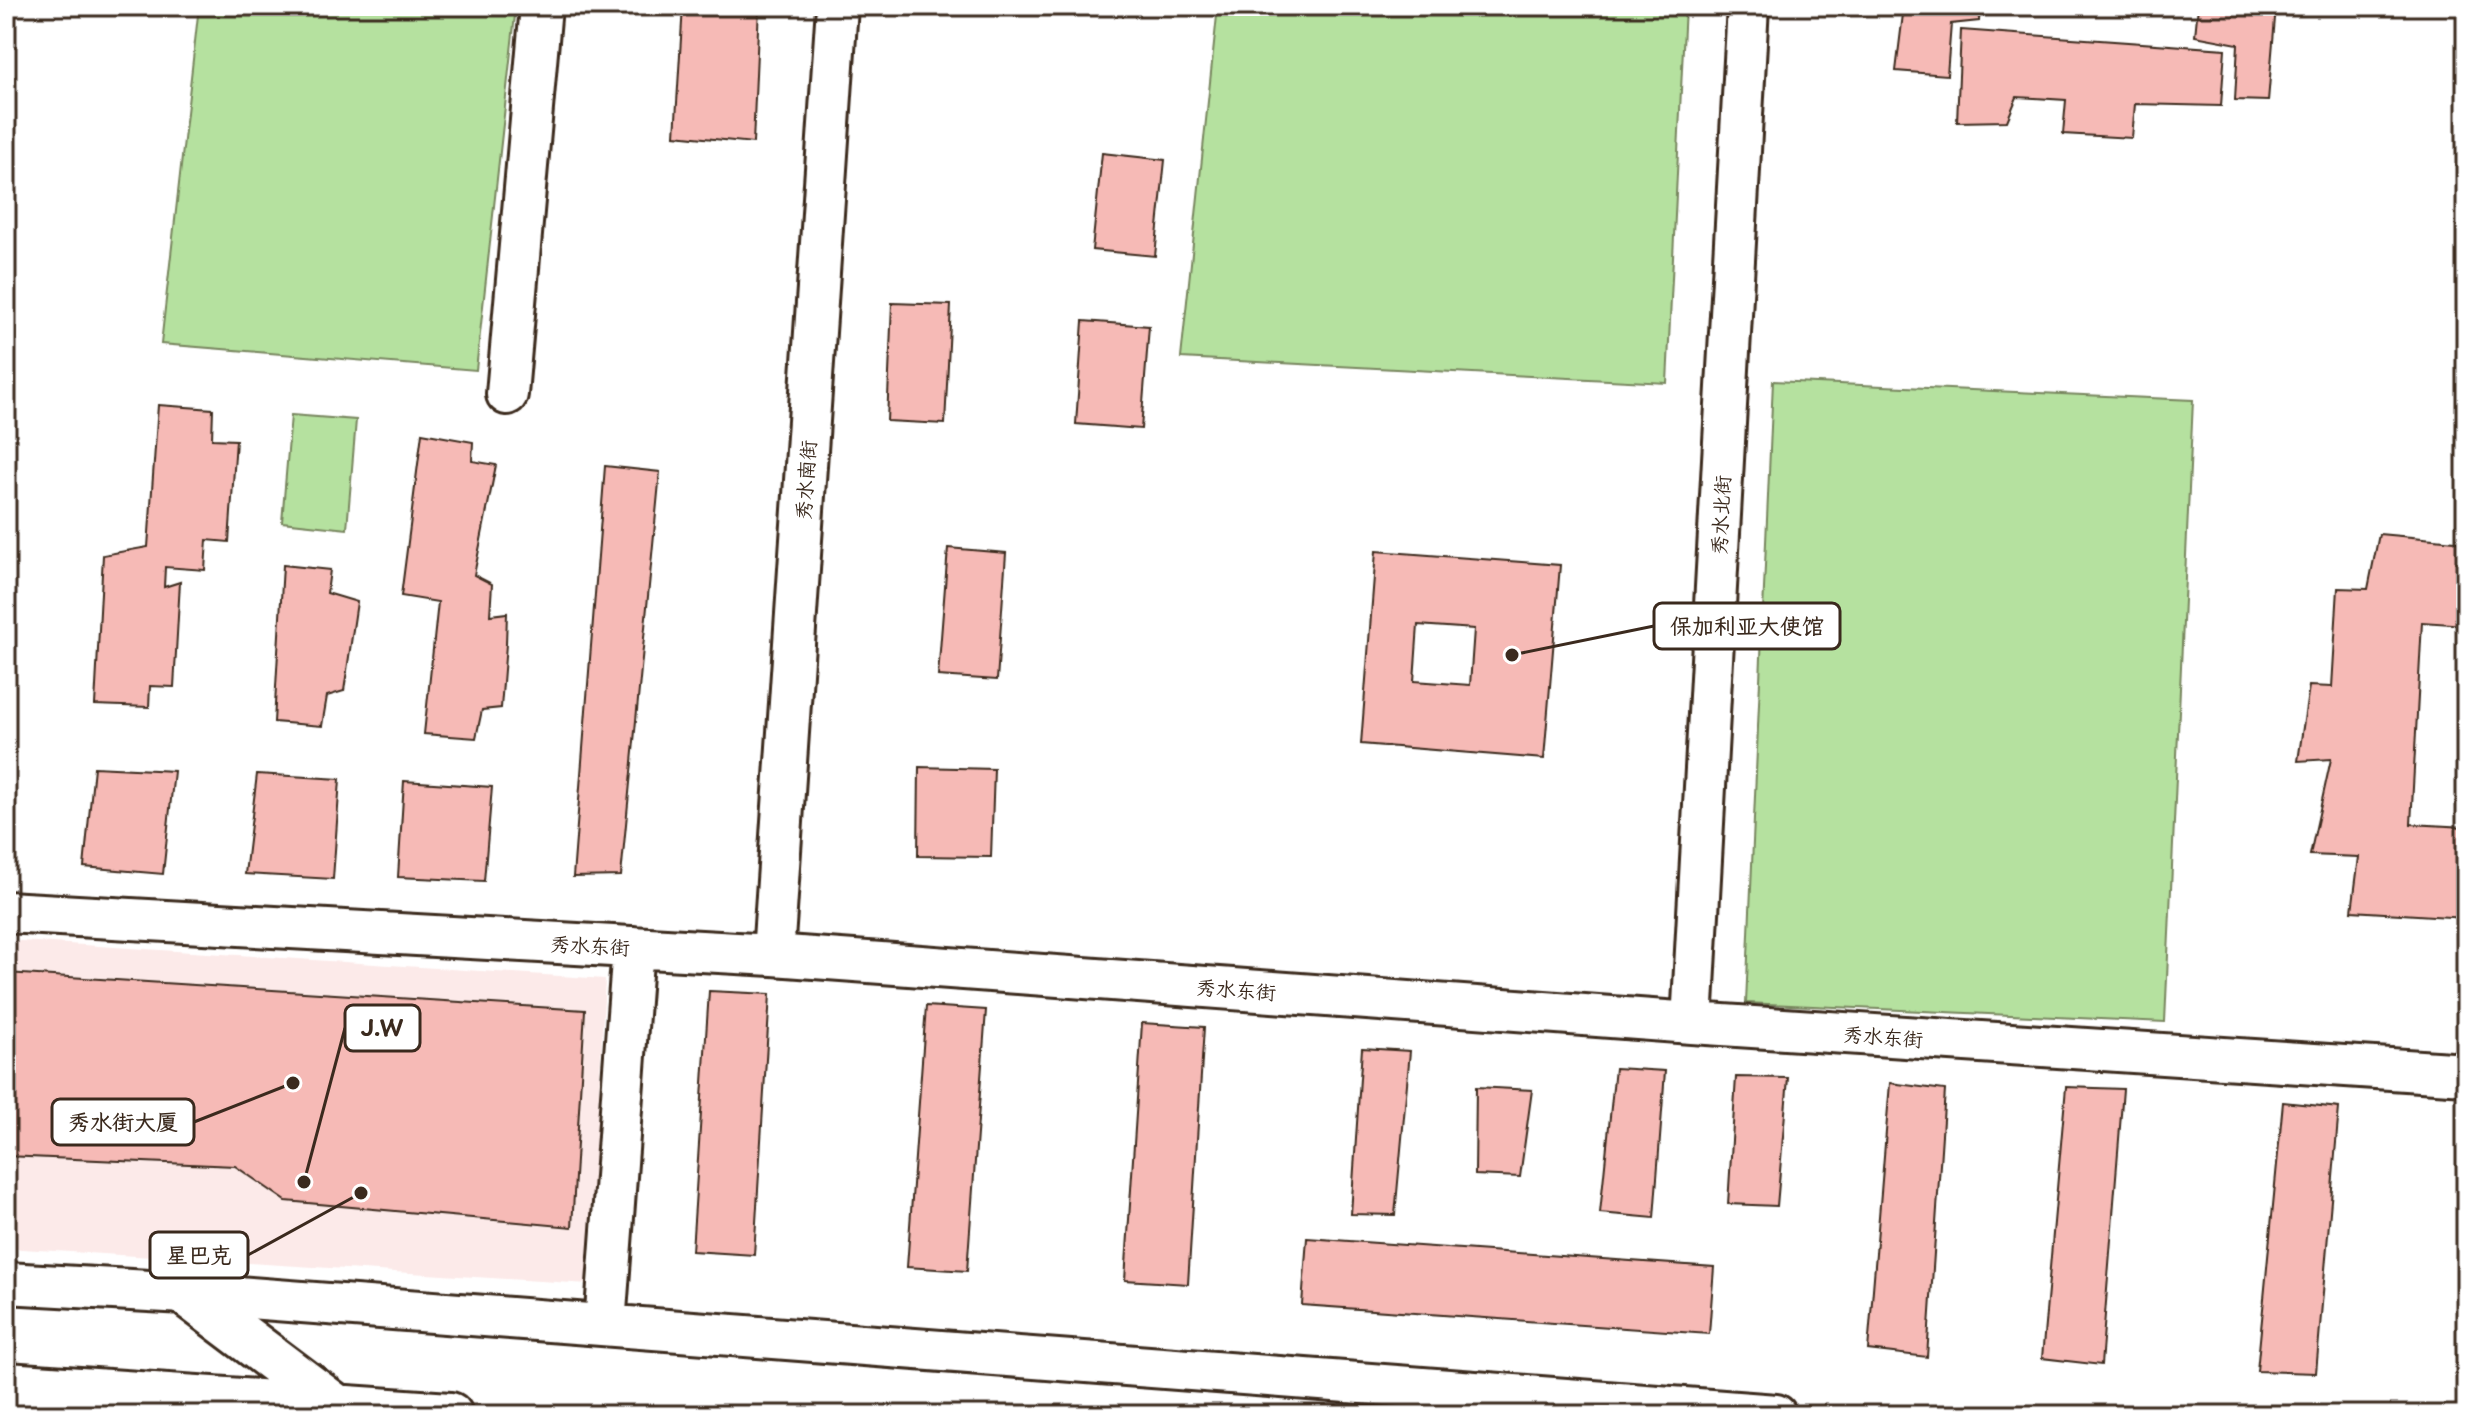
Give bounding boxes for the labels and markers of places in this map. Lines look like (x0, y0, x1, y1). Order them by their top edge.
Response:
callout: 保加利亚大使馆 (1654, 603, 1840, 649)
callout: J.W (345, 1005, 420, 1051)
callout: 秀水街大厦 (52, 1099, 194, 1145)
callout: 星巴克 (150, 1232, 248, 1278)

